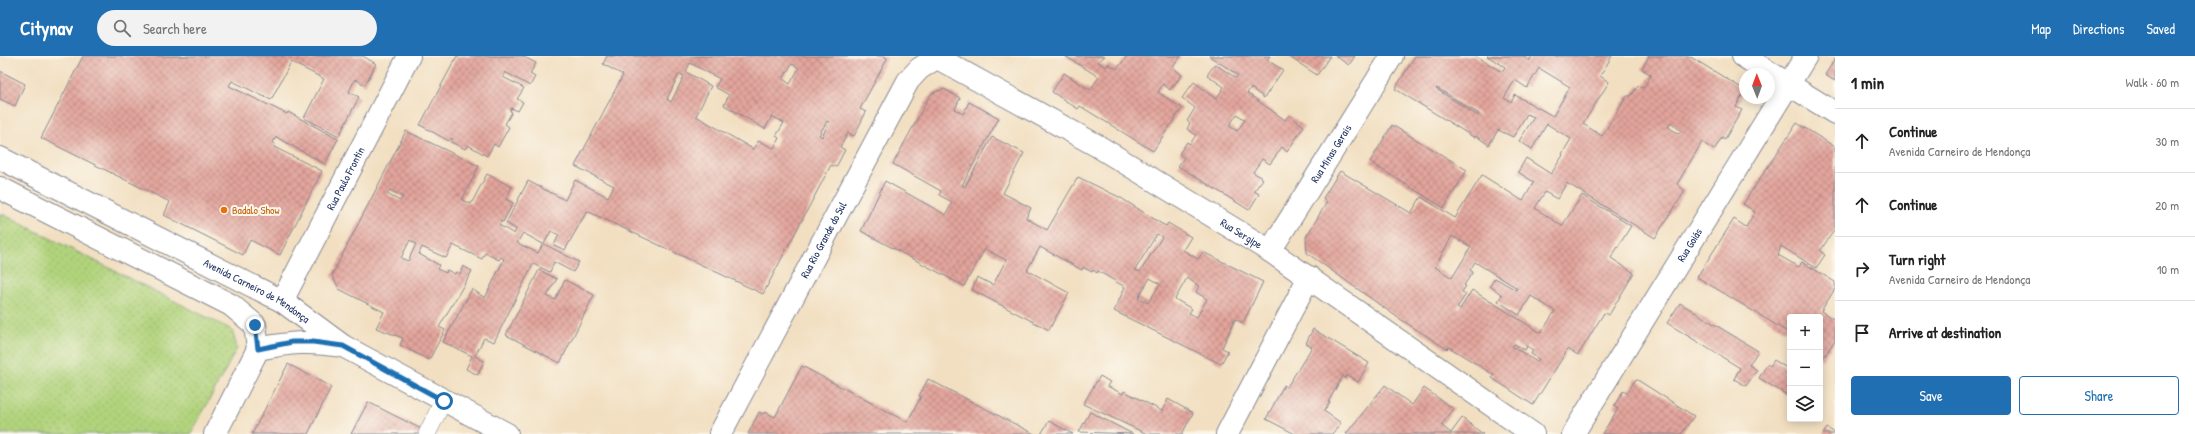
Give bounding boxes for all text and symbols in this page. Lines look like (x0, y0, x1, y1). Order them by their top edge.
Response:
search box (97, 10, 377, 46)
text: Citynav (20, 15, 73, 41)
icon: search (111, 17, 133, 39)
text: Search here (143, 18, 207, 39)
text: Map (2031, 19, 2051, 38)
text: Directions (2073, 19, 2124, 38)
text: Saved (2146, 19, 2175, 38)
north arrow (1739, 68, 1775, 104)
text: 1 min (1851, 71, 1884, 94)
text: Walk · 60 m (2126, 73, 2179, 91)
text: Continue (1889, 121, 1937, 142)
street label: Rua Minas Gerais (1307, 122, 1355, 185)
icon: ahead (1851, 130, 1873, 152)
text: 30 m (2156, 132, 2179, 150)
text: Avenida Carneiro de Mendonça (1889, 142, 2030, 160)
street label: Rua Paulo Frontin (323, 145, 368, 212)
icon: ahead (1851, 194, 1873, 216)
text: Continue (1889, 194, 1937, 215)
text: 20 m (2155, 196, 2179, 214)
street label: Rua Rio Grande do Sul (797, 199, 849, 280)
place label: Badalo Show (232, 203, 280, 217)
marker: Badalo Show (219, 205, 229, 215)
street label: Rua Sergipe (1218, 215, 1265, 252)
street label: Rua Goiás (1674, 226, 1705, 264)
text: Turn right (1889, 249, 1945, 270)
street label: Avenida Carneiro de Mendonça (201, 255, 313, 326)
icon: right (1851, 258, 1873, 280)
text: 10 m (2157, 260, 2179, 278)
text: Avenida Carneiro de Mendonça (1889, 270, 2030, 288)
map controls (1787, 314, 1823, 422)
button: + (1787, 314, 1823, 350)
route end (246, 316, 264, 334)
icon: arrive (1851, 322, 1873, 344)
text: Arrive at destination (1889, 322, 2001, 343)
button: − (1787, 350, 1823, 386)
button: Save (1851, 376, 2011, 415)
button: Share (2019, 376, 2179, 415)
button: layers (1787, 386, 1823, 422)
route start (435, 392, 453, 410)

